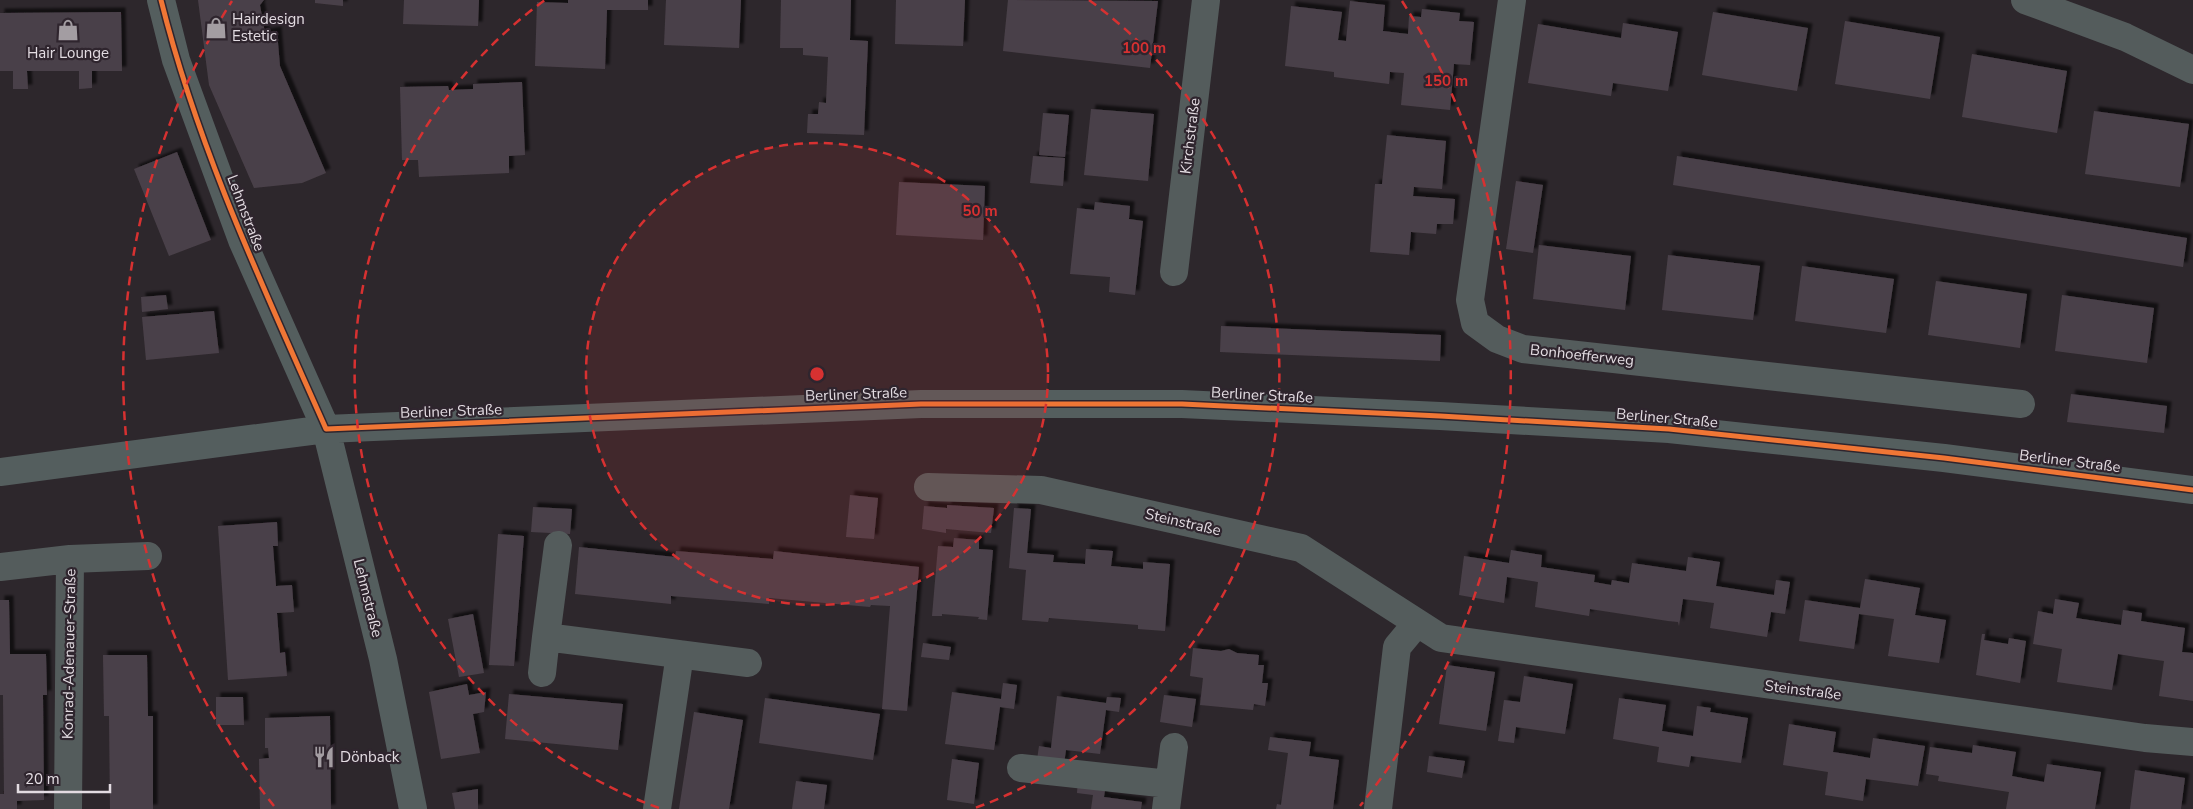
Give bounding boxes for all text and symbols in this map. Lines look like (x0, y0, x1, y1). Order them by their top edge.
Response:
place label: Hairdesign Estetic (232, 9, 305, 46)
shop icon: Hairdesign Estetic (203, 15, 229, 41)
shop icon: Hair Lounge (55, 17, 81, 43)
text: 100 m (1122, 38, 1166, 58)
place label: Hair Lounge (27, 43, 109, 63)
text: 150 m (1424, 71, 1468, 91)
street label: Kirchstraße (1175, 97, 1205, 175)
street label: Lehmstraße (222, 172, 270, 254)
text: 50 m (962, 201, 998, 221)
street label: Bonhoefferweg (1529, 340, 1635, 370)
centre of rings (808, 365, 826, 383)
street label: Berliner Straße (805, 382, 907, 406)
street label: Berliner Straße (1211, 382, 1313, 408)
street label: Berliner Straße (400, 399, 502, 423)
street label: Berliner Straße (1615, 404, 1719, 432)
street label: Berliner Straße (2018, 445, 2122, 477)
street label: Steinstraße (1143, 504, 1223, 540)
street label: Lehmstraße (349, 557, 387, 639)
street label: Konrad-Adenauer-Straße (58, 569, 80, 739)
street label: Steinstraße (1763, 675, 1843, 705)
restaurant icon: Dönback (311, 744, 337, 770)
place label: Dönback (340, 747, 400, 767)
scale bar (18, 762, 110, 794)
text: 20 m (25, 769, 60, 789)

